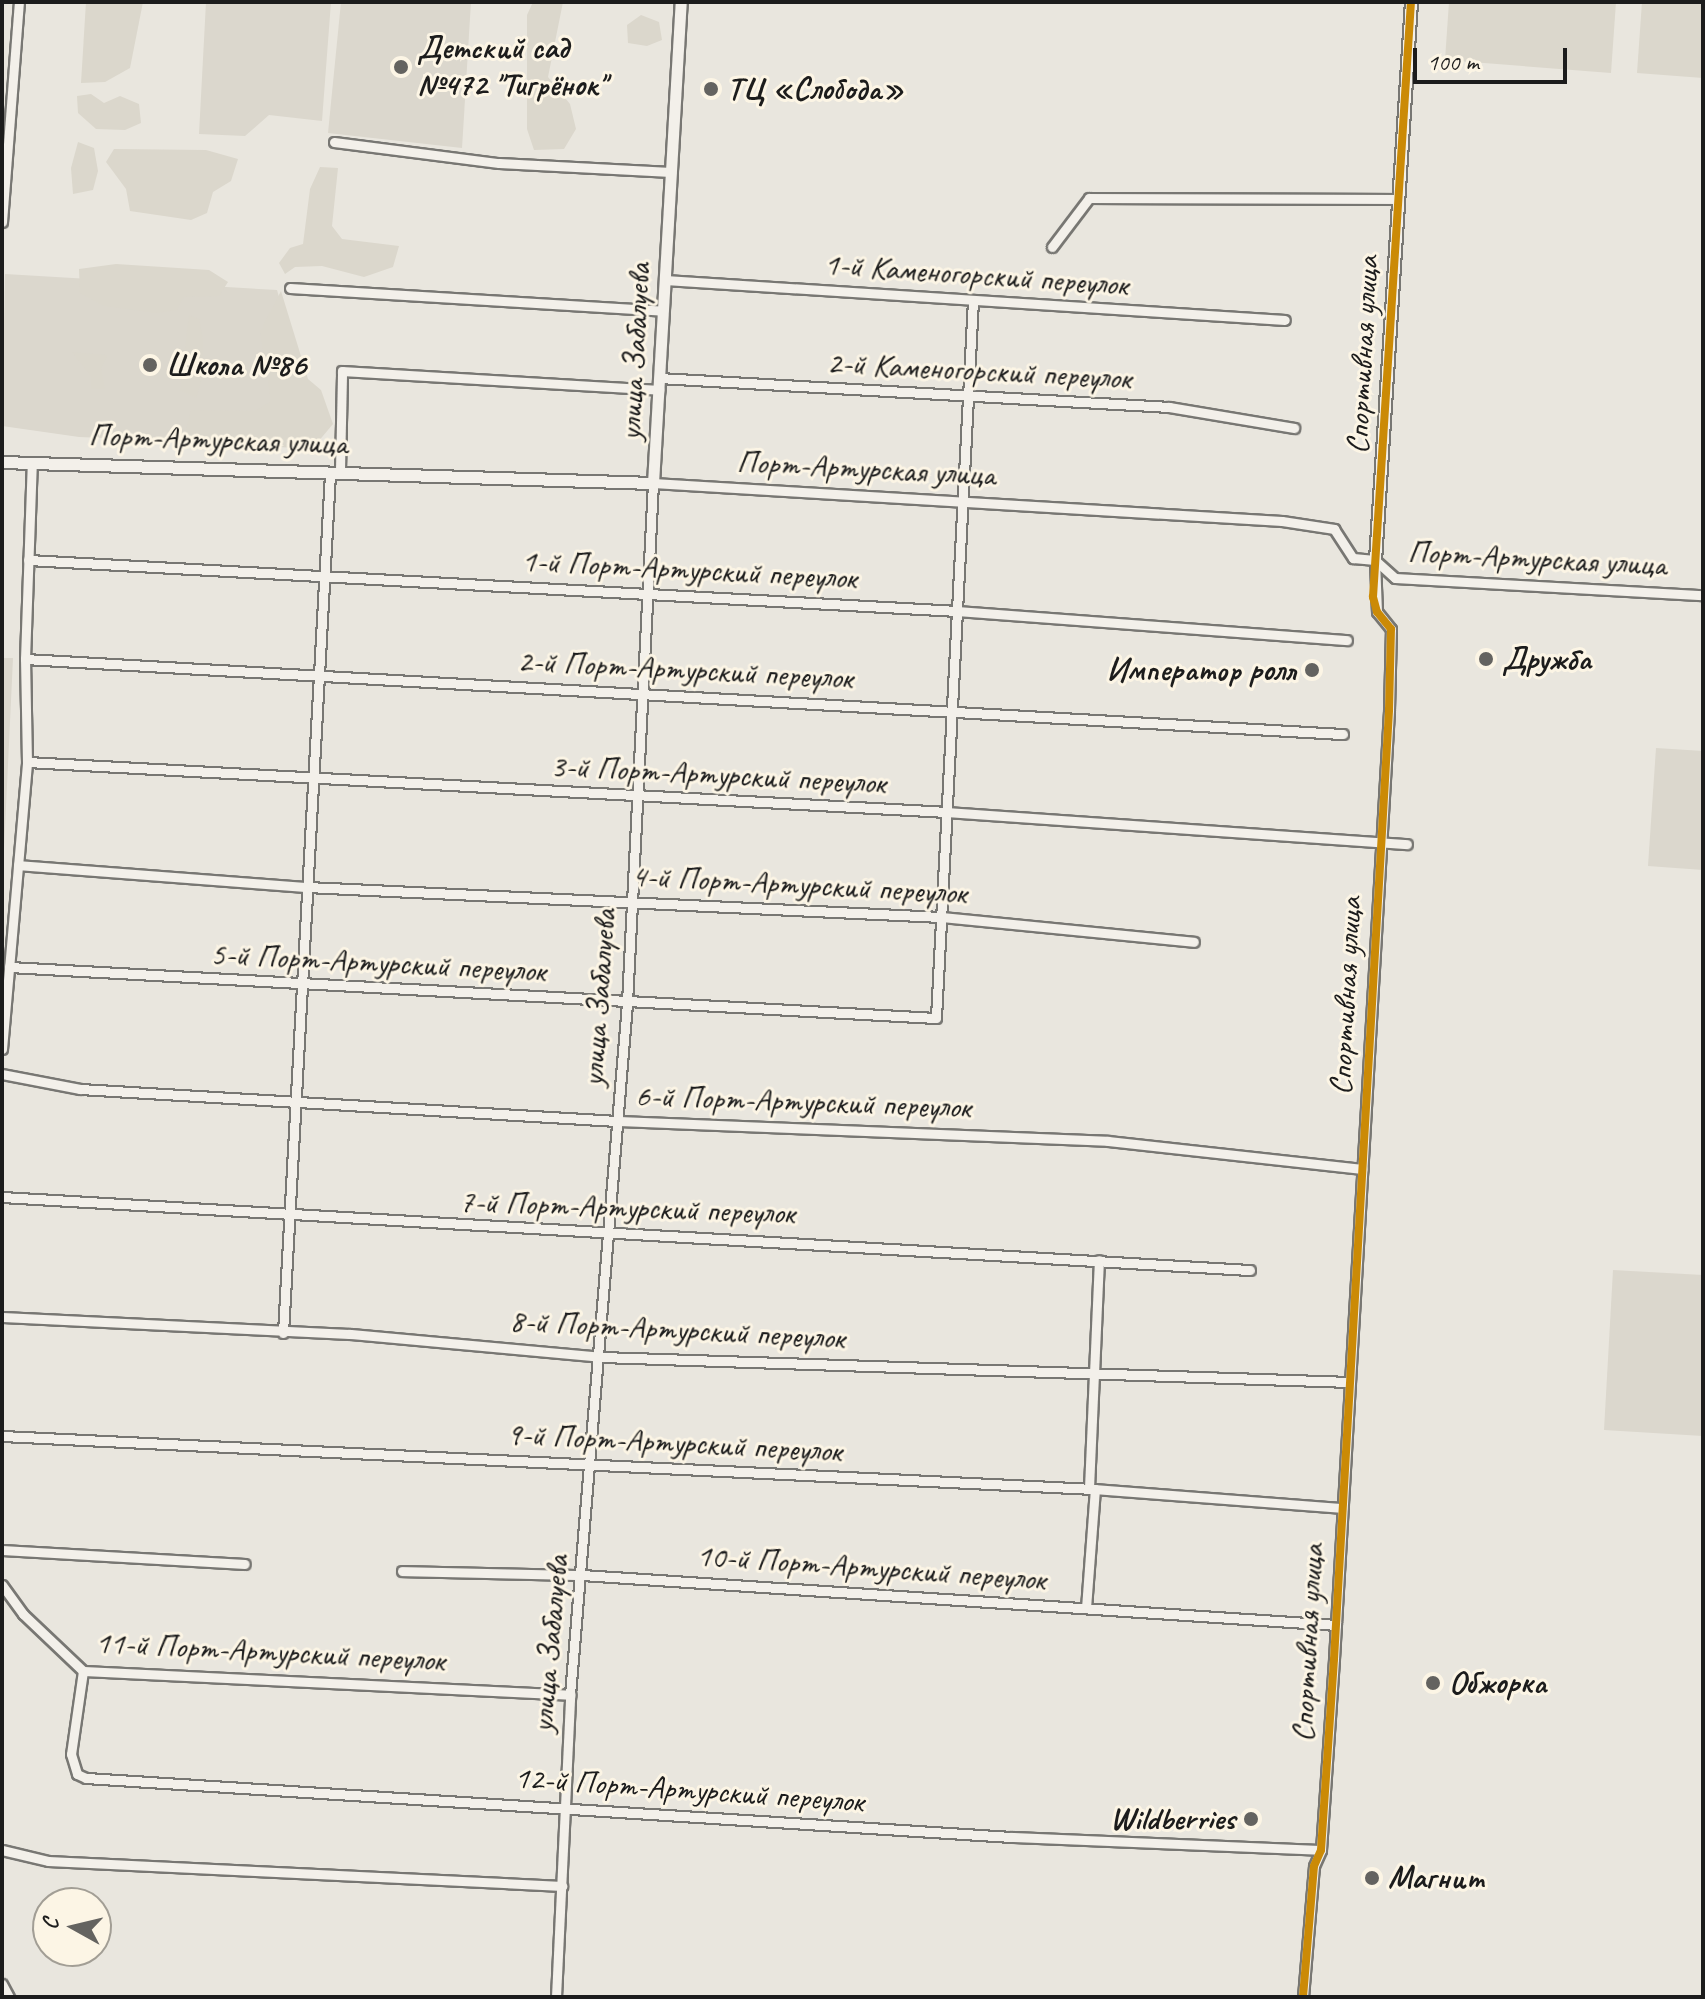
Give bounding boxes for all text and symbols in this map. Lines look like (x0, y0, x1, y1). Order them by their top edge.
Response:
place label: Детский сад №472 "Тигрёнок" (417, 30, 605, 105)
scale bar (1417, 32, 1571, 82)
text: 100 m (1427, 47, 1479, 77)
marker: Детский сад №472 "Тигрёнок" (392, 58, 410, 76)
place label: ТЦ «Слобода» (727, 70, 904, 108)
marker: ТЦ «Слобода» (702, 80, 720, 98)
street label: 1-й Каменогорский переулок (823, 245, 1129, 305)
street label: Спортивная улица (1339, 254, 1387, 456)
street label: улица Забалуева (611, 263, 659, 441)
street label: 2-й Каменогорский переулок (826, 344, 1132, 398)
place label: Школа №86 (166, 346, 306, 384)
marker: Школа №86 (141, 356, 159, 374)
street label: Порт-Артурская улица (88, 416, 348, 464)
street label: Порт-Артурская улица (736, 443, 996, 495)
street label: Порт-Артурская улица (1407, 533, 1667, 585)
street label: 1-й Порт-Артурский переулок (520, 542, 858, 598)
place label: Дружба (1502, 640, 1591, 678)
street label: 2-й Порт-Артурский переулок (516, 642, 854, 698)
marker: Дружба (1477, 650, 1495, 668)
place label: Император ролл (1107, 651, 1296, 689)
marker: Император ролл (1303, 661, 1321, 679)
street label: 3-й Порт-Артурский переулок (549, 747, 887, 803)
street label: 4-й Порт-Артурский переулок (630, 857, 968, 913)
street label: Спортивная улица (1322, 895, 1370, 1097)
street label: улица Забалуева (574, 909, 624, 1087)
street label: 5-й Порт-Артурский переулок (209, 935, 547, 991)
street label: 6-й Порт-Артурский переулок (635, 1077, 971, 1127)
street label: 7-й Порт-Артурский переулок (459, 1183, 795, 1233)
street label: 8-й Порт-Артурский переулок (508, 1302, 846, 1358)
street label: 9-й Порт-Артурский переулок (505, 1415, 843, 1471)
street label: 10-й Порт-Артурский переулок (695, 1537, 1047, 1599)
street label: Спортивная улица (1284, 1542, 1332, 1744)
street label: улица Забалуева (523, 1554, 577, 1734)
street label: 11-й Порт-Артурский переулок (94, 1624, 446, 1680)
place label: Обжорка (1449, 1664, 1546, 1702)
marker: Обжорка (1424, 1674, 1442, 1692)
street label: 12-й Порт-Артурский переулок (513, 1759, 865, 1821)
place label: Wildberries (1110, 1800, 1235, 1838)
marker: Wildberries (1242, 1810, 1260, 1828)
place label: Магнит (1388, 1859, 1485, 1897)
marker: Магнит (1363, 1869, 1381, 1887)
north arrow (32, 1887, 112, 1967)
text: С (36, 1917, 65, 1931)

